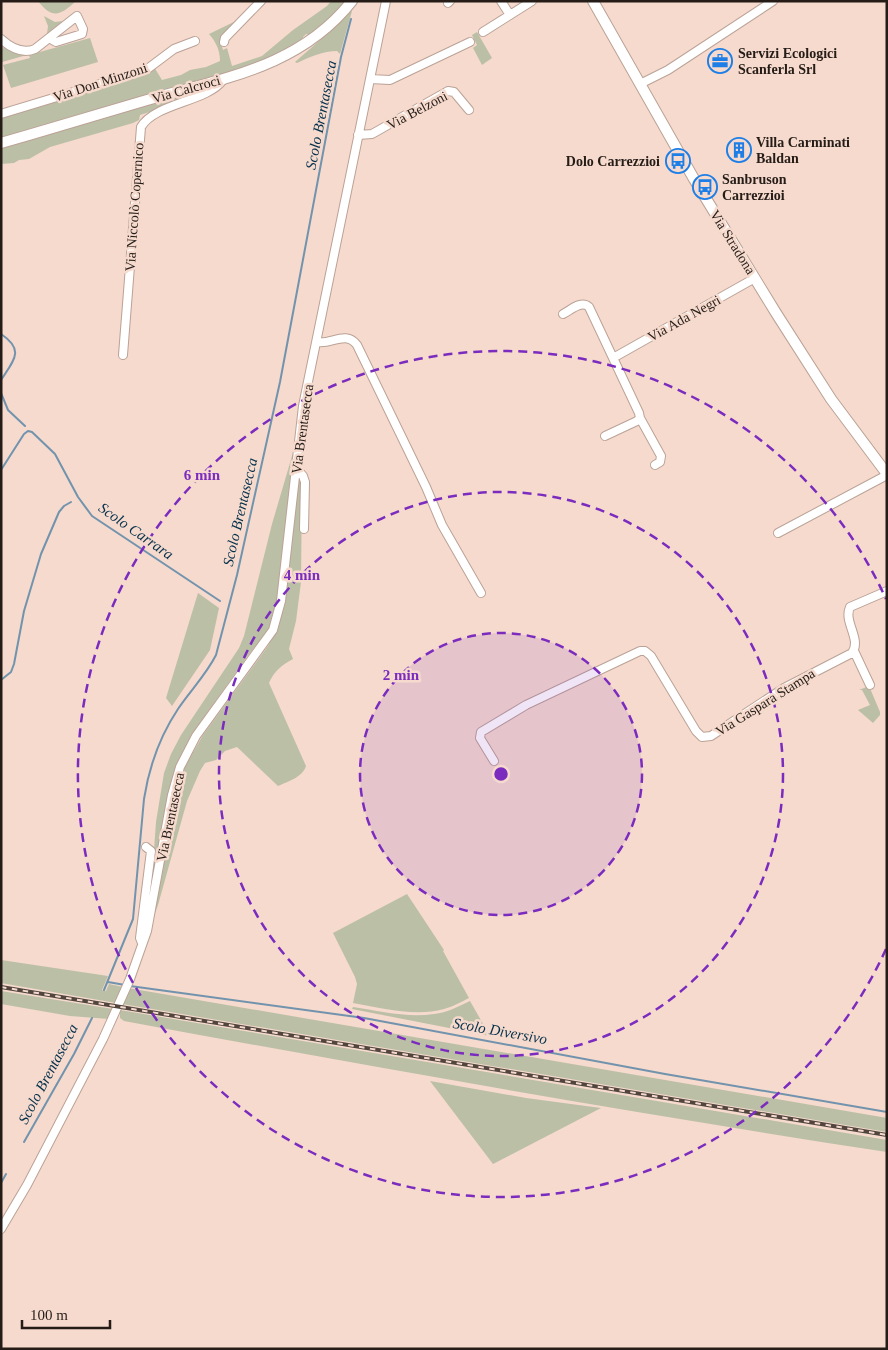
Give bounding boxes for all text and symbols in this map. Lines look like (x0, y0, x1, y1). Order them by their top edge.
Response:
place label: Servizi Ecologici Scanferla Srl (738, 46, 837, 77)
office icon: Servizi Ecologici Scanferla Srl (707, 48, 733, 74)
water label: Scolo Brentasecca (303, 59, 339, 171)
street label: Via Don Minzoni (51, 60, 149, 105)
street label: Via Calcroci (150, 73, 222, 106)
street label: Via Belzoni (384, 88, 450, 133)
place label: Villa Carminati Baldan (756, 135, 850, 166)
building icon: Villa Carminati Baldan (726, 137, 752, 163)
street label: Via Niccolò Copernico (123, 142, 146, 272)
bus stop icon: Dolo Carrezzioi (665, 148, 691, 174)
place label: Dolo Carrezzioi (566, 154, 660, 169)
place label: Sanbruson Carrezzioi (722, 172, 787, 203)
bus stop icon: Sanbruson Carrezzioi (692, 174, 718, 200)
street label: Via Stradona (707, 207, 759, 278)
street label: Via Ada Negri (645, 292, 723, 345)
street label: Via Brentasecca (289, 382, 316, 475)
water label: Scolo Brentasecca (220, 456, 260, 568)
text: 6 min (184, 467, 221, 483)
water label: Scolo Carrara (96, 499, 176, 563)
text: 4 min (284, 567, 321, 583)
street label: Via Gaspara Stampa (713, 665, 818, 739)
text: 2 min (383, 667, 420, 683)
centre of rings (492, 765, 510, 783)
street label: Via Brentasecca (154, 771, 187, 863)
water label: Scolo Diversivo (452, 1015, 549, 1047)
water label: Scolo Brentasecca (15, 1021, 81, 1127)
scale bar (22, 1298, 110, 1330)
text: 100 m (30, 1307, 68, 1323)

